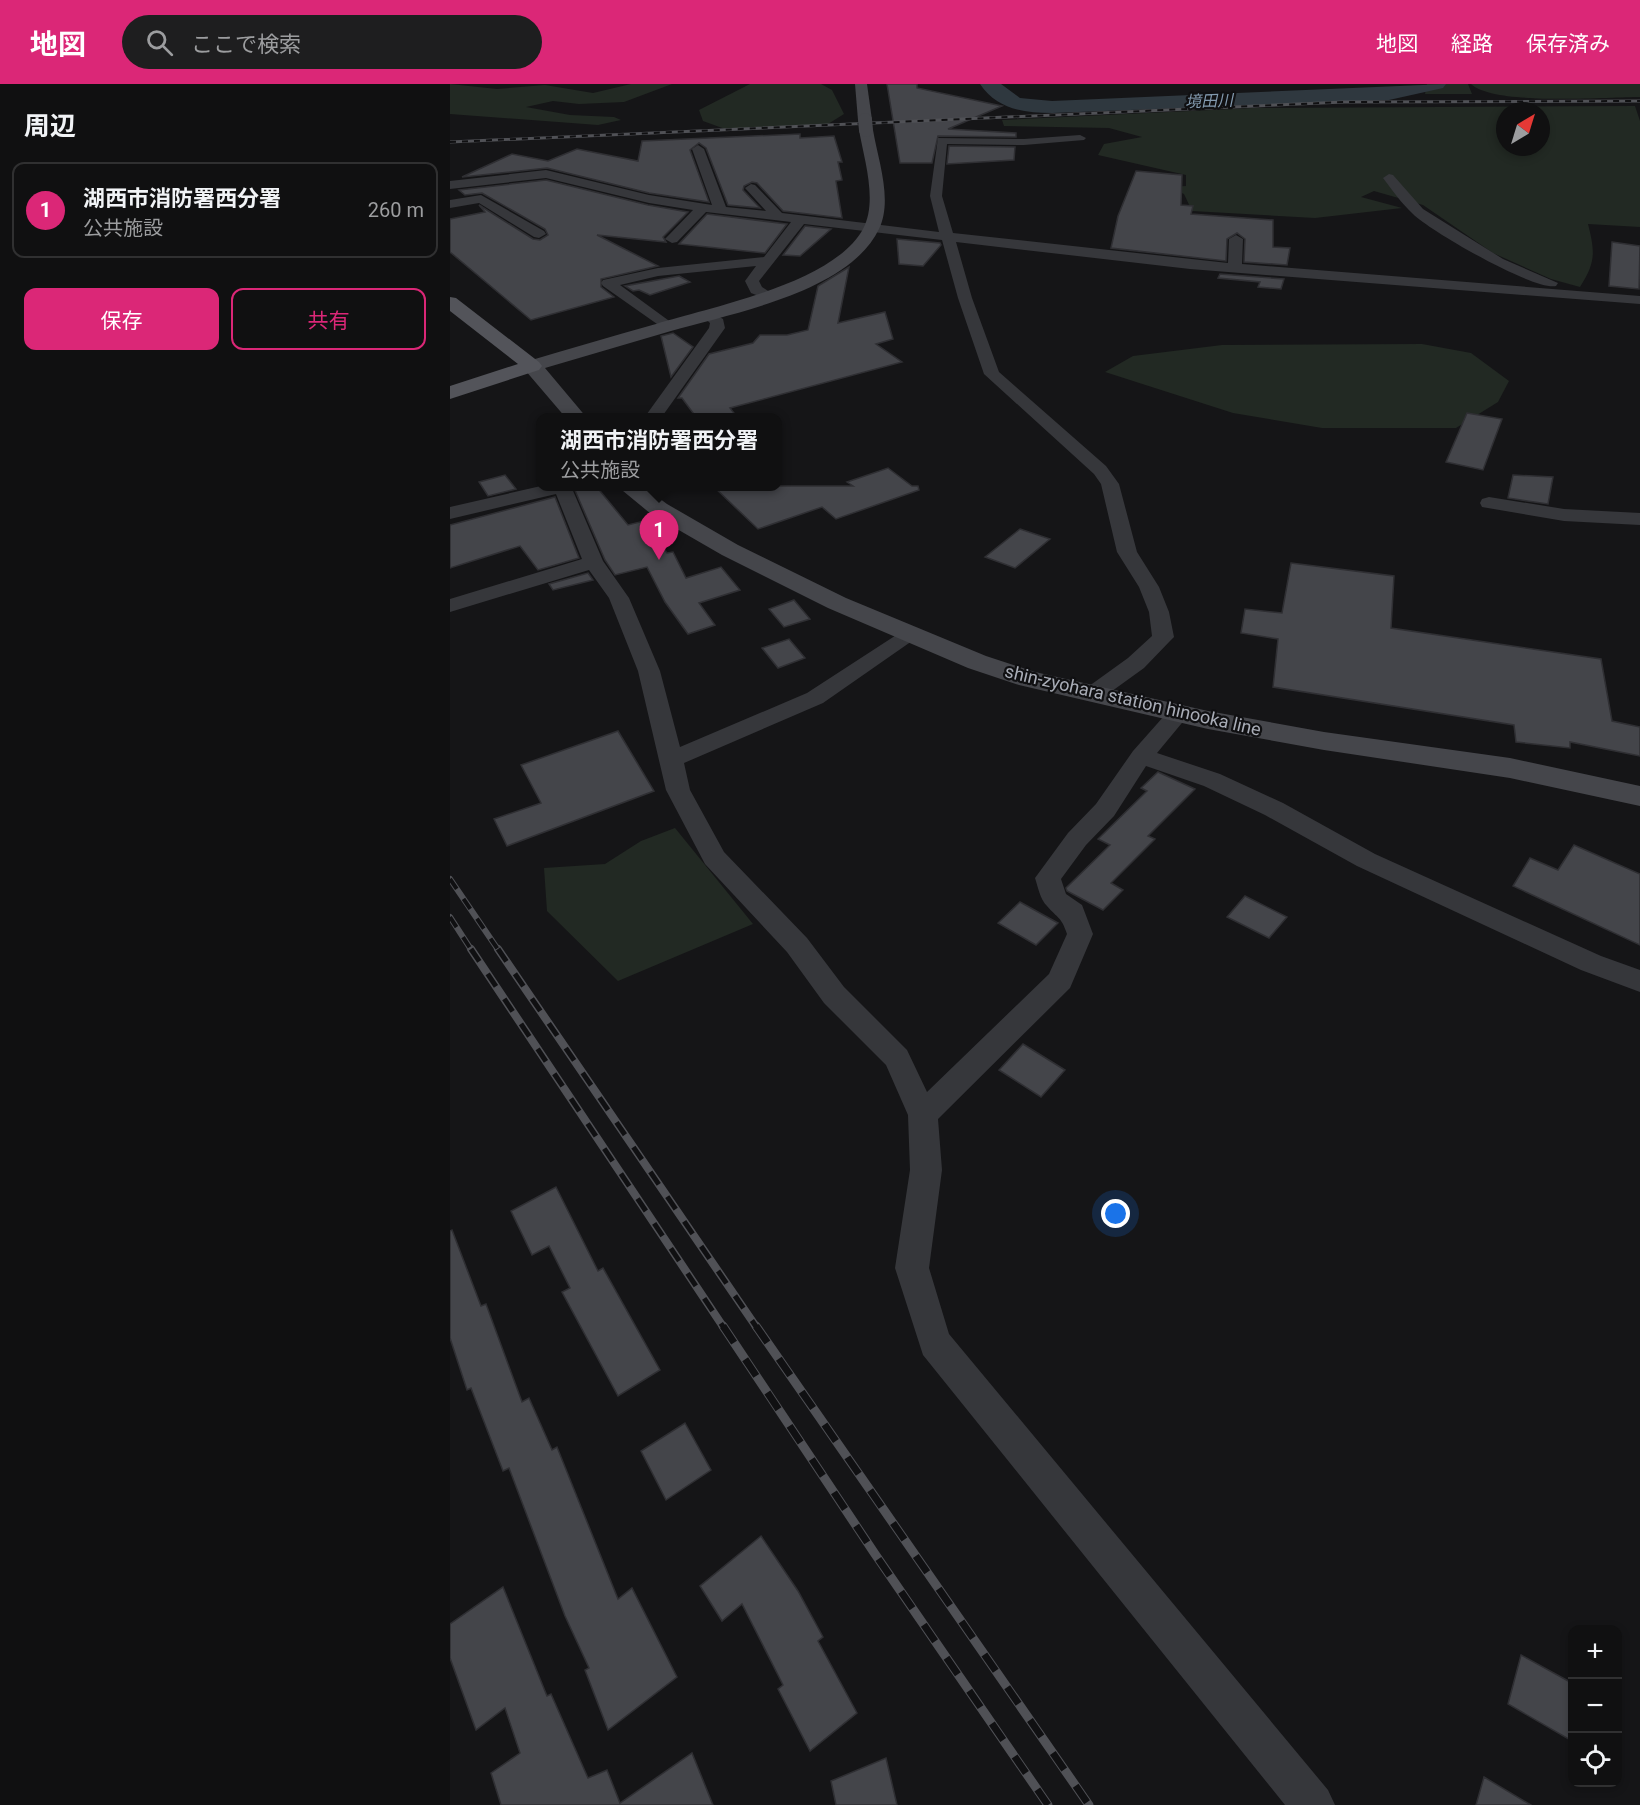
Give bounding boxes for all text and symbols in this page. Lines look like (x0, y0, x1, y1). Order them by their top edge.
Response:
search box (122, 15, 542, 69)
icon: search (143, 26, 176, 59)
text: 地図 (30, 28, 86, 61)
text: ここで検索 (191, 32, 301, 57)
text: 地図 (1376, 32, 1418, 56)
text: 経路 (1451, 32, 1493, 56)
text: 保存済み (1526, 32, 1610, 56)
water label: 境田川 (1185, 91, 1235, 111)
north arrow (1496, 102, 1550, 156)
text: 周辺 (24, 111, 76, 141)
text: 湖西市消防署西分署 (83, 186, 281, 211)
text: 1 (40, 198, 51, 222)
text: 260 m (368, 198, 424, 222)
text: 公共施設 (83, 216, 163, 240)
button: 保存 (24, 288, 219, 350)
button: 共有 (231, 288, 426, 350)
popup (536, 413, 782, 491)
text: 湖西市消防署西分署 (560, 428, 758, 453)
text: 公共施設 (560, 458, 640, 482)
pin: 1 (640, 510, 678, 560)
street label: shin-zyohara station hinooka line (1003, 660, 1263, 740)
your location (1101, 1199, 1130, 1228)
map controls (1568, 1625, 1622, 1787)
button: + (1568, 1625, 1622, 1679)
button: − (1568, 1679, 1622, 1733)
button: locate (1568, 1733, 1622, 1787)

